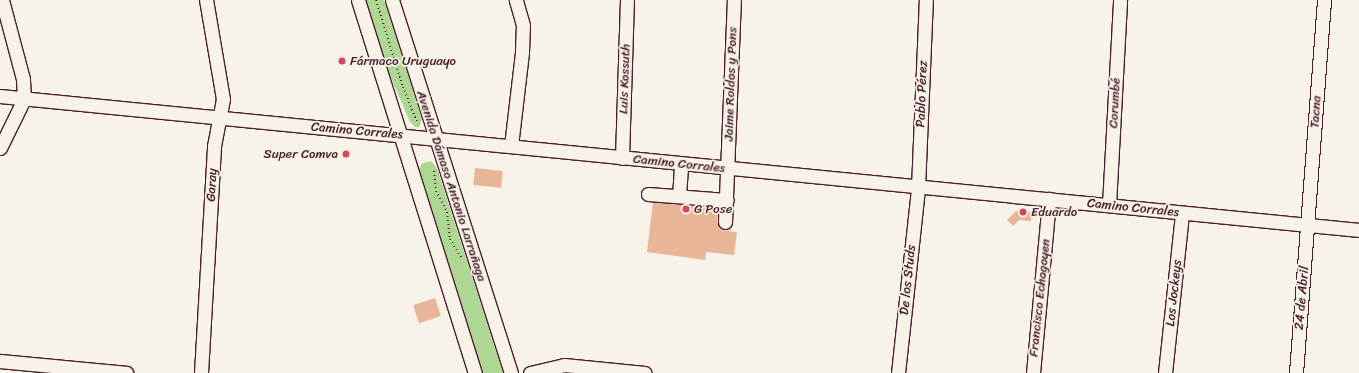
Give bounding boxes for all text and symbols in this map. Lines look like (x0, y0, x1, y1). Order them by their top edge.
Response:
street label: Jaime Roldos y Pons (721, 27, 741, 141)
street label: Luis Kossuth (616, 43, 634, 115)
place label: Fármaco Uruguayo (350, 53, 456, 69)
marker: Fármaco Uruguayo (337, 56, 347, 66)
street label: Pablo Pérez (913, 60, 931, 128)
street label: Corumbé (1106, 77, 1124, 129)
street label: Avenida Dámaso Antonio Larrañaga (413, 88, 489, 284)
street label: Tacna (1307, 95, 1325, 129)
street label: Camino Corrales (310, 119, 404, 143)
place label: Super Comva (263, 146, 338, 162)
marker: Super Comva (341, 149, 351, 159)
street label: Camino Corrales (632, 151, 726, 177)
street label: Garay (203, 168, 221, 202)
street label: Camino Corrales (1086, 195, 1180, 221)
place label: G Pose (694, 201, 733, 217)
marker: G Pose (681, 204, 691, 214)
place label: Eduardo (1031, 204, 1077, 220)
marker: Eduardo (1018, 207, 1028, 217)
street label: Francisco Echagoyen (1026, 238, 1054, 358)
street label: De los Studs (897, 244, 919, 316)
street label: Los Jockeys (1163, 259, 1185, 327)
street label: 24 de Abril (1291, 265, 1313, 331)

